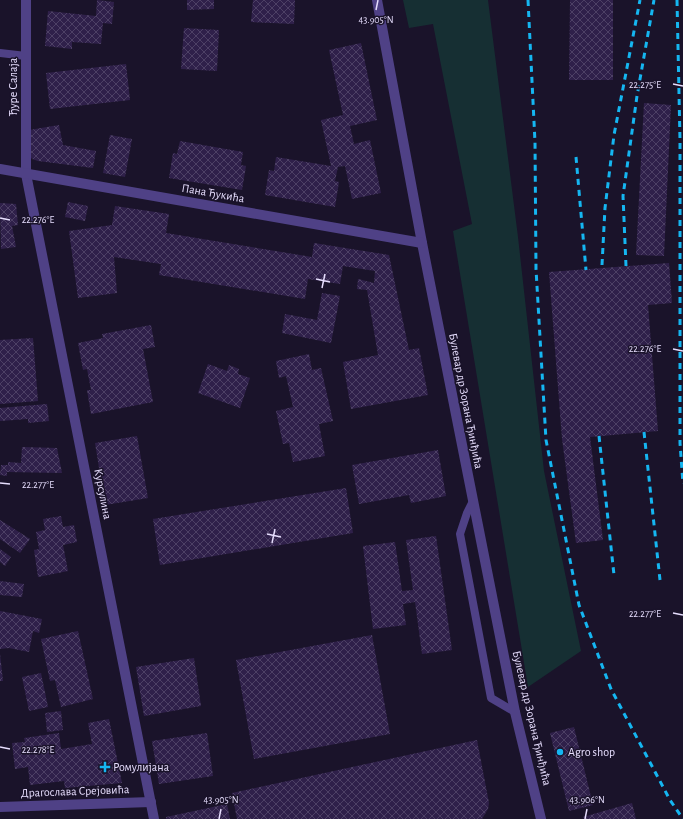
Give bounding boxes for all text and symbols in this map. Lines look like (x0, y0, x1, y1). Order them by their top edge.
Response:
text: 43.905°N (358, 15, 394, 25)
street label: Ђуре Салаја (7, 57, 20, 116)
text: 22.275°E (629, 80, 661, 90)
street label: Пана Ђукића (181, 182, 246, 205)
text: 22.276°E (22, 215, 54, 225)
street label: Булевар др Зорана Ђинђића (446, 332, 485, 471)
text: 22.276°E (629, 344, 661, 354)
street label: Курсулина (91, 468, 114, 521)
text: 22.277°E (22, 480, 54, 490)
text: 22.277°E (629, 609, 661, 619)
street label: Булевар др Зорана Ђинђића (510, 649, 553, 787)
text: 22.278°E (22, 745, 54, 755)
place label: Agro shop (568, 746, 615, 758)
marker: Agro shop (555, 747, 565, 757)
place label: Ромулијана (113, 761, 170, 774)
marker: Ромулијана (100, 762, 110, 772)
street label: Драгослава Срејовића (21, 783, 130, 800)
text: 43.905°N (203, 795, 239, 805)
text: 43.906°N (569, 795, 605, 805)

